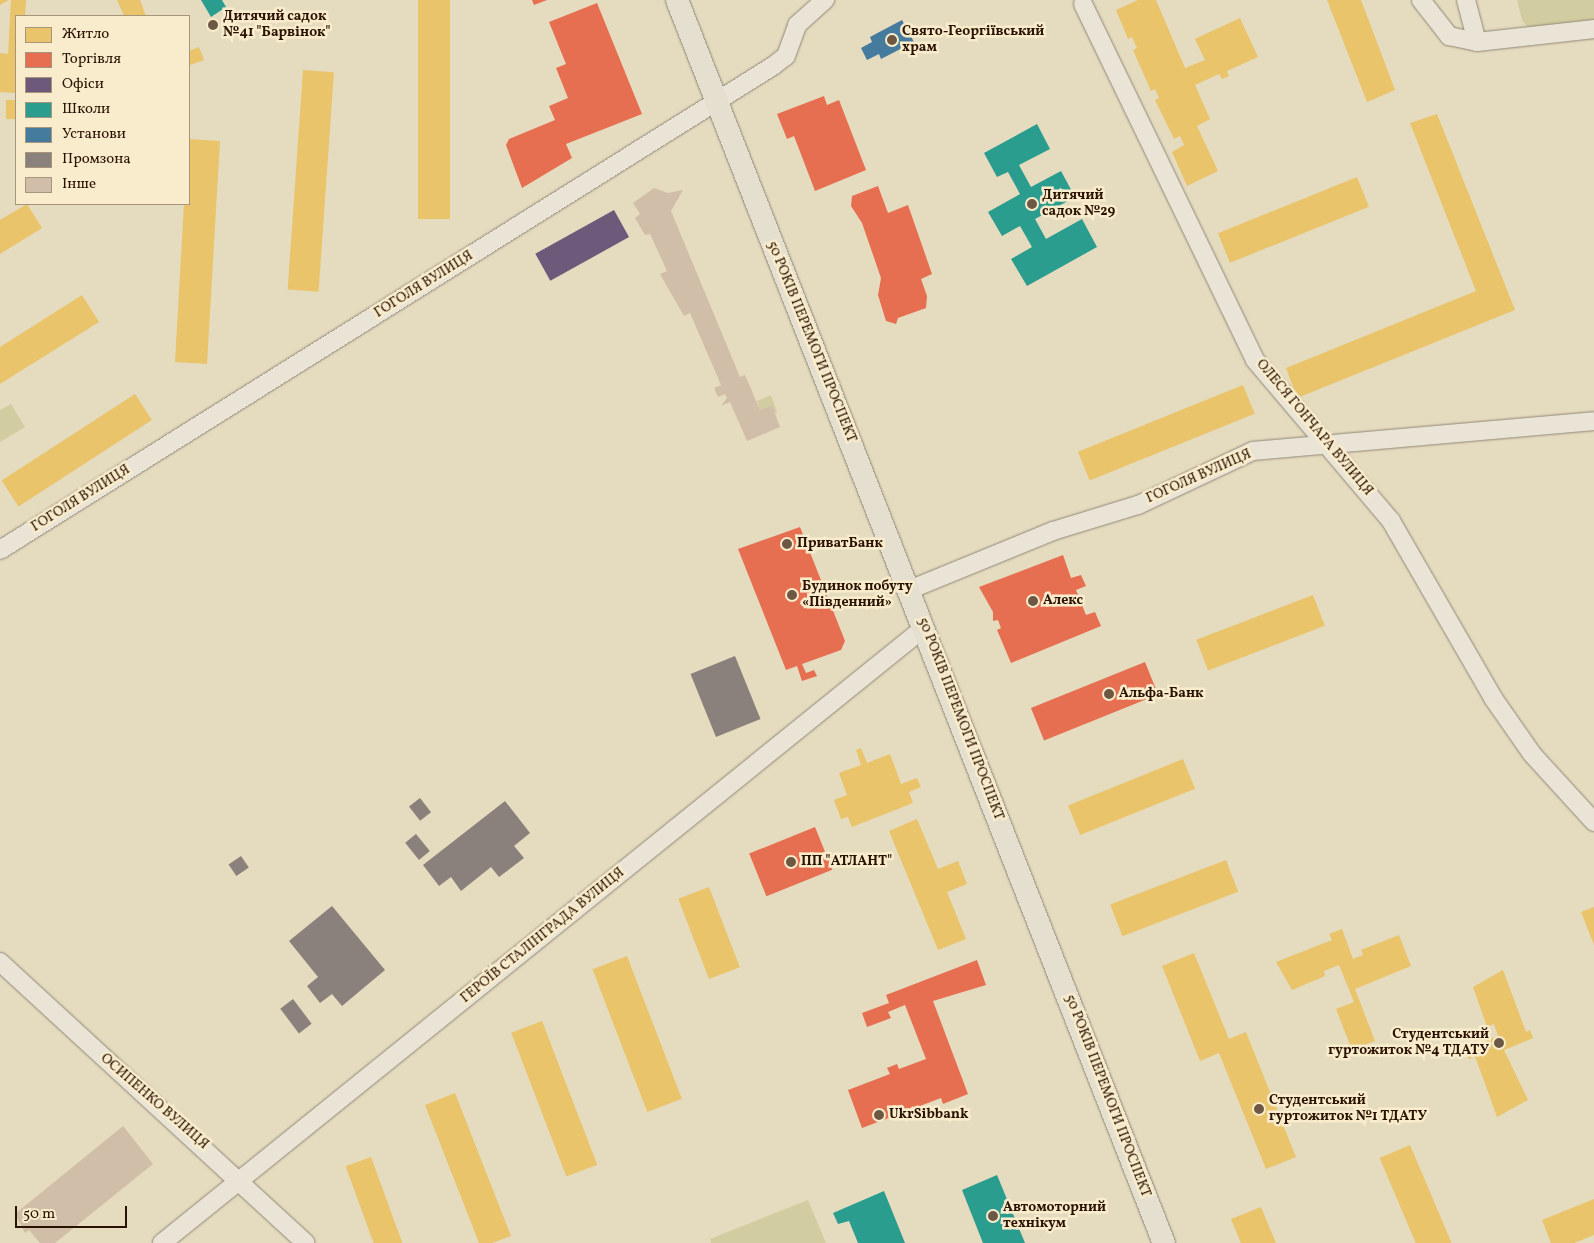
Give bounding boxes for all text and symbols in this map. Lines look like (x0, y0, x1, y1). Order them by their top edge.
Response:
place label: Дитячий садок №41 "Барвінок" (223, 9, 330, 41)
legend (15, 15, 190, 205)
marker: Дитячий садок №41 "Барвінок" (207, 19, 219, 31)
text: Житло (62, 24, 109, 45)
place label: Свято-Георгіївський храм (902, 24, 1044, 56)
marker: Свято-Георгіївський храм (886, 34, 898, 46)
text: Торгівля (62, 49, 121, 70)
text: Офіси (62, 74, 104, 95)
text: Школи (62, 99, 110, 120)
text: Установи (62, 124, 126, 145)
text: Промзона (62, 149, 131, 170)
text: Інше (62, 174, 96, 195)
place label: Дитячий садок №29 (1042, 188, 1115, 220)
marker: Дитячий садок №29 (1026, 198, 1038, 210)
street label: 50 РОКІВ ПЕРЕМОГИ ПРОСПЕКТ (763, 239, 859, 445)
street label: ГОГОЛЯ ВУЛИЦЯ (372, 248, 476, 322)
street label: ОЛЕСЯ ГОНЧАРА ВУЛИЦЯ (1252, 356, 1376, 500)
street label: ГОГОЛЯ ВУЛИЦЯ (1144, 446, 1254, 508)
street label: ГОГОЛЯ ВУЛИЦЯ (29, 462, 133, 536)
place label: ПриватБанк (797, 536, 883, 552)
marker: ПриватБанк (781, 538, 793, 550)
place label: Будинок побуту «Південний» (802, 579, 913, 612)
marker: Будинок побуту «Південний» (786, 589, 798, 601)
place label: Алекс (1043, 593, 1083, 609)
marker: Алекс (1027, 595, 1039, 607)
street label: 50 РОКІВ ПЕРЕМОГИ ПРОСПЕКТ (914, 615, 1006, 823)
place label: Альфа-Банк (1119, 686, 1203, 702)
marker: Альфа-Банк (1103, 688, 1115, 700)
place label: ПП "АТЛАНТ" (801, 854, 892, 870)
marker: ПП "АТЛАНТ" (785, 856, 797, 868)
street label: ГЕРОЇВ СТАЛІНГРАДА ВУЛИЦЯ (458, 865, 628, 1007)
street label: 50 РОКІВ ПЕРЕМОГИ ПРОСПЕКТ (1061, 992, 1153, 1200)
place label: Студентський гуртожиток №4 ТДАТУ (1328, 1027, 1489, 1060)
marker: Студентський гуртожиток №4 ТДАТУ (1493, 1037, 1505, 1049)
street label: ОСИПЕНКО ВУЛИЦЯ (97, 1050, 211, 1154)
place label: Студентський гуртожиток №1 ТДАТУ (1269, 1093, 1427, 1126)
marker: Студентський гуртожиток №1 ТДАТУ (1253, 1103, 1265, 1115)
place label: UkrSibbank (889, 1107, 969, 1123)
marker: UkrSibbank (873, 1109, 885, 1121)
scale bar (18, 1196, 130, 1228)
place label: Автомоторний технікум (1003, 1200, 1106, 1232)
text: 50 m (23, 1204, 55, 1225)
marker: Автомоторний технікум (987, 1210, 999, 1222)

